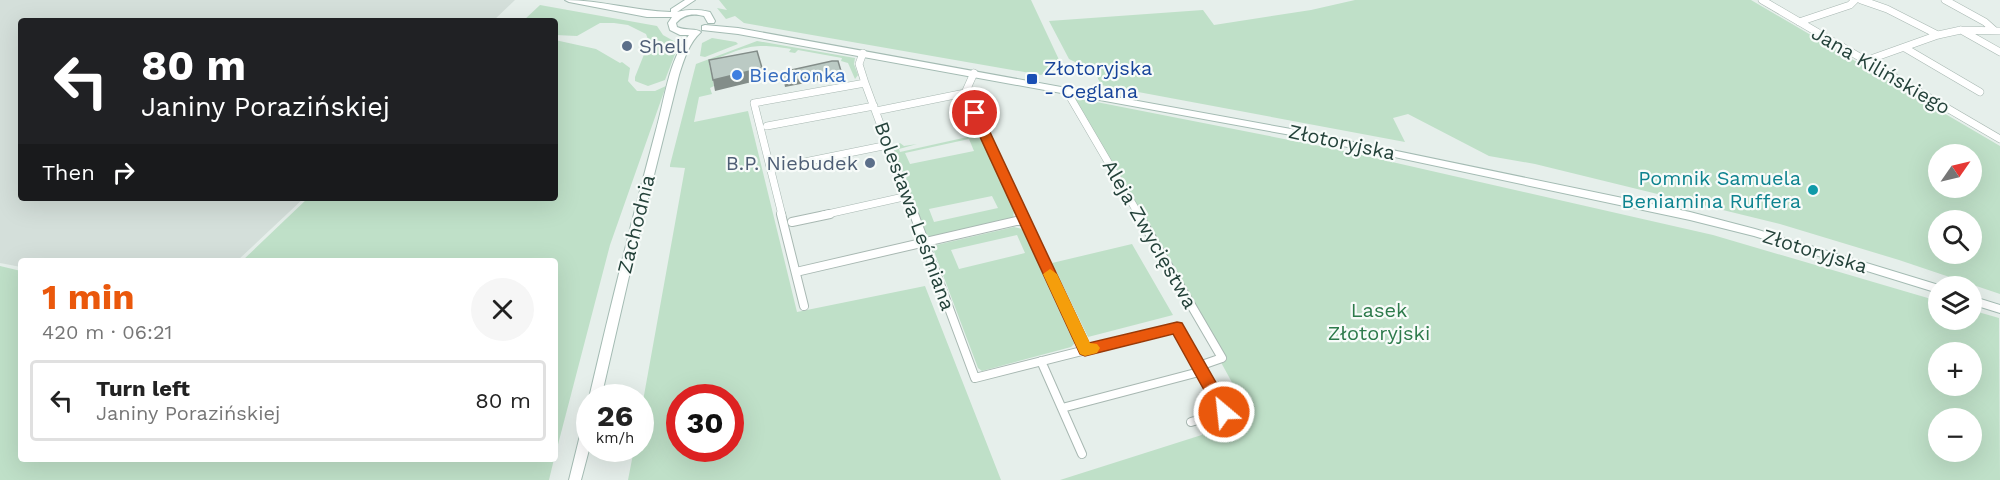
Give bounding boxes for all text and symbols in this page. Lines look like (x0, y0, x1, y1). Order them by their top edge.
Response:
street label: Jana Kilińskiego (1807, 21, 1955, 119)
place label: Shell (639, 34, 688, 58)
marker: Shell (620, 39, 634, 53)
text: 80 m (141, 41, 246, 90)
icon: left (42, 42, 120, 120)
place label: Złotoryjska - Ceglana (1044, 56, 1152, 103)
place label: Biedronka (749, 63, 846, 87)
marker: Biedronka (730, 68, 744, 82)
marker: Złotoryjska - Ceglana (1025, 72, 1039, 86)
pin (949, 87, 1000, 138)
text: Janiny Porazińskiej (141, 91, 390, 123)
icon: arrive (958, 96, 991, 129)
street label: Bolesława Leśmiana (870, 118, 960, 314)
street label: Złotoryjska (1287, 119, 1397, 165)
north arrow (1928, 144, 1982, 198)
map controls (1928, 144, 1982, 462)
place label: B.P. Niebudek (726, 151, 858, 175)
street label: Aleja Zwycięstwa (1098, 155, 1202, 313)
icon: right (107, 156, 140, 189)
marker: B.P. Niebudek (863, 156, 877, 170)
text: Then (42, 160, 95, 185)
place label: Pomnik Samuela Beniamina Ruffera (1621, 166, 1801, 213)
street label: Zachodnia (612, 172, 660, 276)
marker: Pomnik Samuela Beniamina Ruffera (1806, 183, 1820, 197)
button: search (1928, 210, 1982, 264)
street label: Złotoryjska (1760, 224, 1870, 278)
text: 1 min (42, 276, 134, 318)
button: layers (1928, 276, 1982, 330)
button: close (471, 278, 534, 341)
park label: Lasek Złotoryjski (1328, 298, 1430, 345)
text: 420 m · 06:21 (42, 320, 172, 344)
button: + (1928, 342, 1982, 396)
text: Turn left (96, 376, 190, 401)
position arrow (1192, 380, 1256, 444)
icon: left (45, 384, 78, 417)
speed limit sign: 30 (666, 384, 744, 462)
text: 80 m (475, 388, 531, 413)
text: 26 (597, 398, 633, 433)
text: Janiny Porazińskiej (96, 401, 280, 425)
button: − (1928, 408, 1982, 462)
text: km/h (596, 429, 634, 447)

